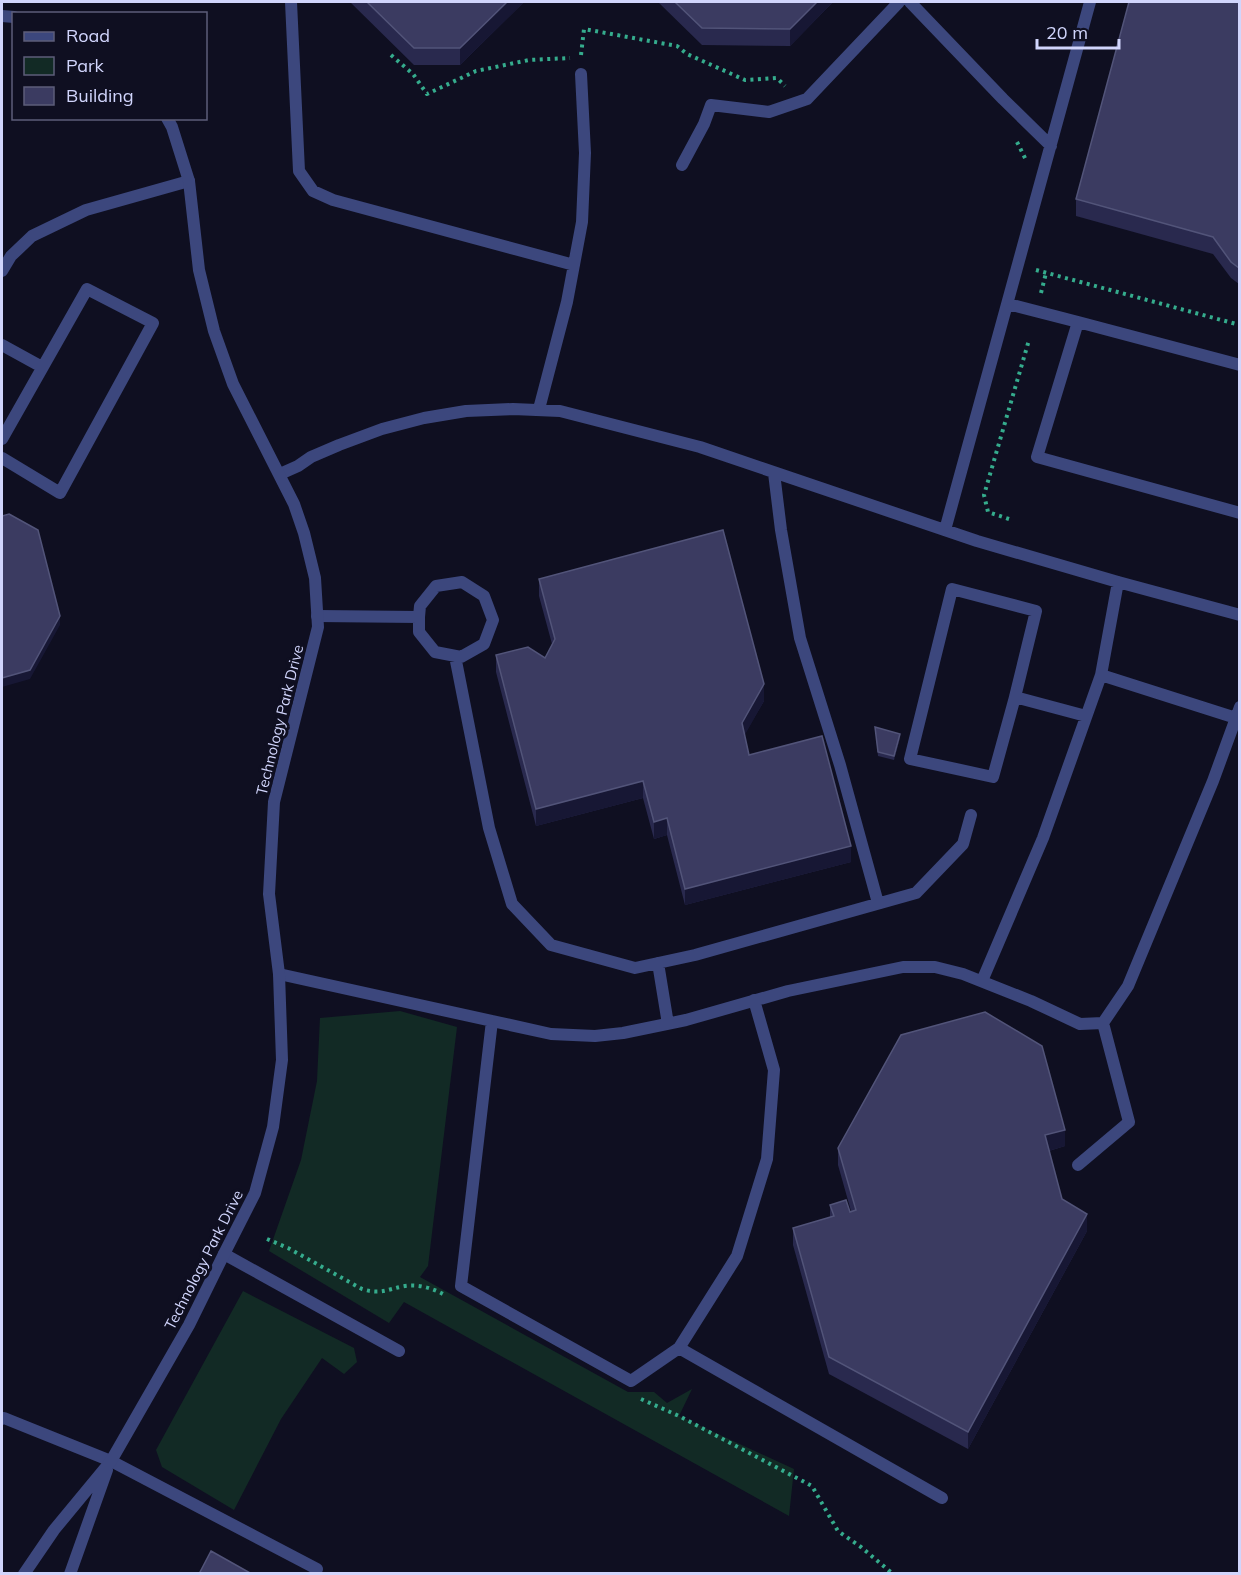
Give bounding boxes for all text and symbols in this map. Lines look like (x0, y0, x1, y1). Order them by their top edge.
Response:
legend (12, 12, 207, 120)
scale bar (1037, 12, 1120, 50)
text: 20 m (1046, 21, 1088, 44)
text: Road (66, 24, 110, 47)
text: Park (66, 54, 105, 77)
text: Building (66, 84, 134, 107)
street label: Technology Park Drive (252, 643, 307, 797)
street label: Technology Park Drive (160, 1187, 247, 1333)

